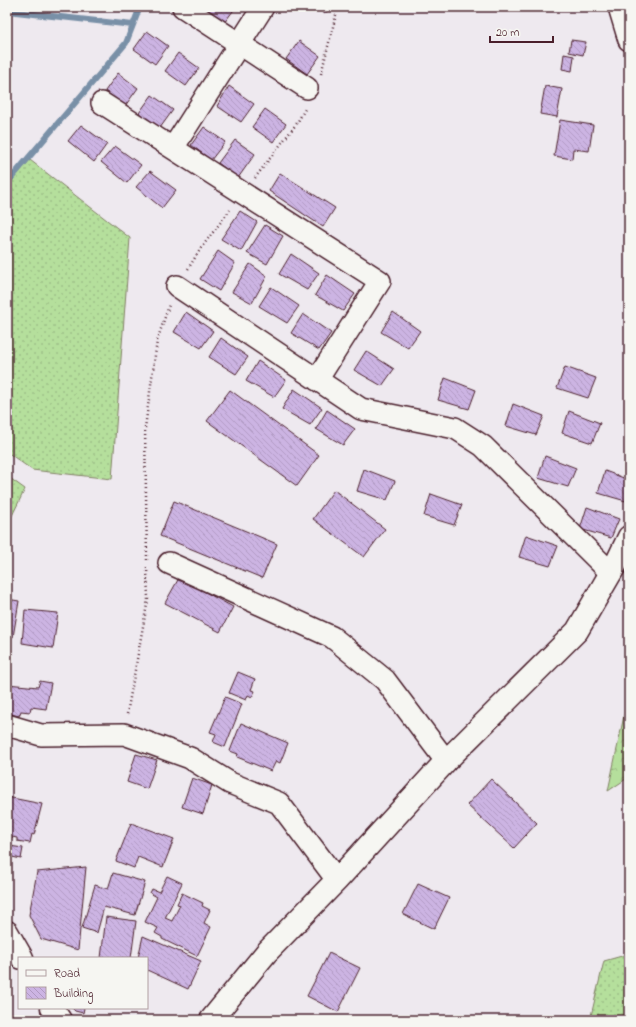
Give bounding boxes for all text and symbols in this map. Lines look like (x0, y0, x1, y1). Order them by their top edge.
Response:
scale bar (490, 18, 553, 44)
text: 20 m (496, 24, 519, 42)
legend (18, 957, 148, 1009)
text: Road (54, 965, 80, 983)
text: Building (53, 985, 93, 1004)

